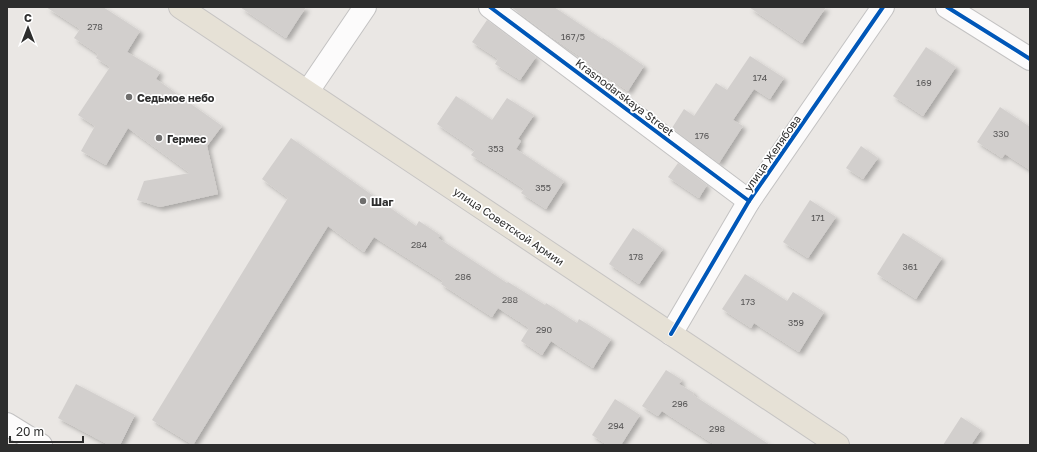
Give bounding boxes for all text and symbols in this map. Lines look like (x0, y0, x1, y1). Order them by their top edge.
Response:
north arrow (8, 8, 48, 48)
text: С (24, 11, 32, 24)
house number: 278 (87, 21, 103, 32)
house number: 167/5 (561, 31, 585, 42)
street label: Krasnodarskaya Street (573, 56, 677, 138)
house number: 174 (753, 72, 768, 83)
house number: 169 (916, 77, 932, 88)
place label: Седьмое небо (137, 91, 215, 104)
marker: Седьмое небо (124, 92, 134, 102)
street label: улица Желябова (741, 112, 803, 194)
house number: 330 (993, 128, 1009, 139)
house number: 176 (695, 130, 709, 141)
place label: Гермес (167, 132, 207, 145)
marker: Гермес (154, 133, 164, 143)
house number: 353 (488, 143, 504, 154)
house number: 355 (535, 182, 551, 193)
street label: улица Советской Армии (451, 184, 567, 268)
place label: Шаг (371, 195, 393, 208)
marker: Шаг (358, 196, 368, 206)
house number: 171 (811, 212, 825, 223)
house number: 284 (411, 239, 428, 250)
house number: 178 (629, 251, 643, 262)
house number: 361 (902, 261, 918, 272)
house number: 286 (455, 271, 471, 282)
house number: 288 (502, 294, 518, 305)
house number: 173 (741, 296, 755, 307)
house number: 359 (788, 317, 804, 328)
house number: 290 (536, 324, 553, 335)
house number: 296 (672, 398, 688, 409)
scale bar (10, 418, 83, 444)
house number: 294 (608, 420, 625, 431)
house number: 298 (709, 423, 725, 434)
text: 20 m (16, 424, 44, 439)

